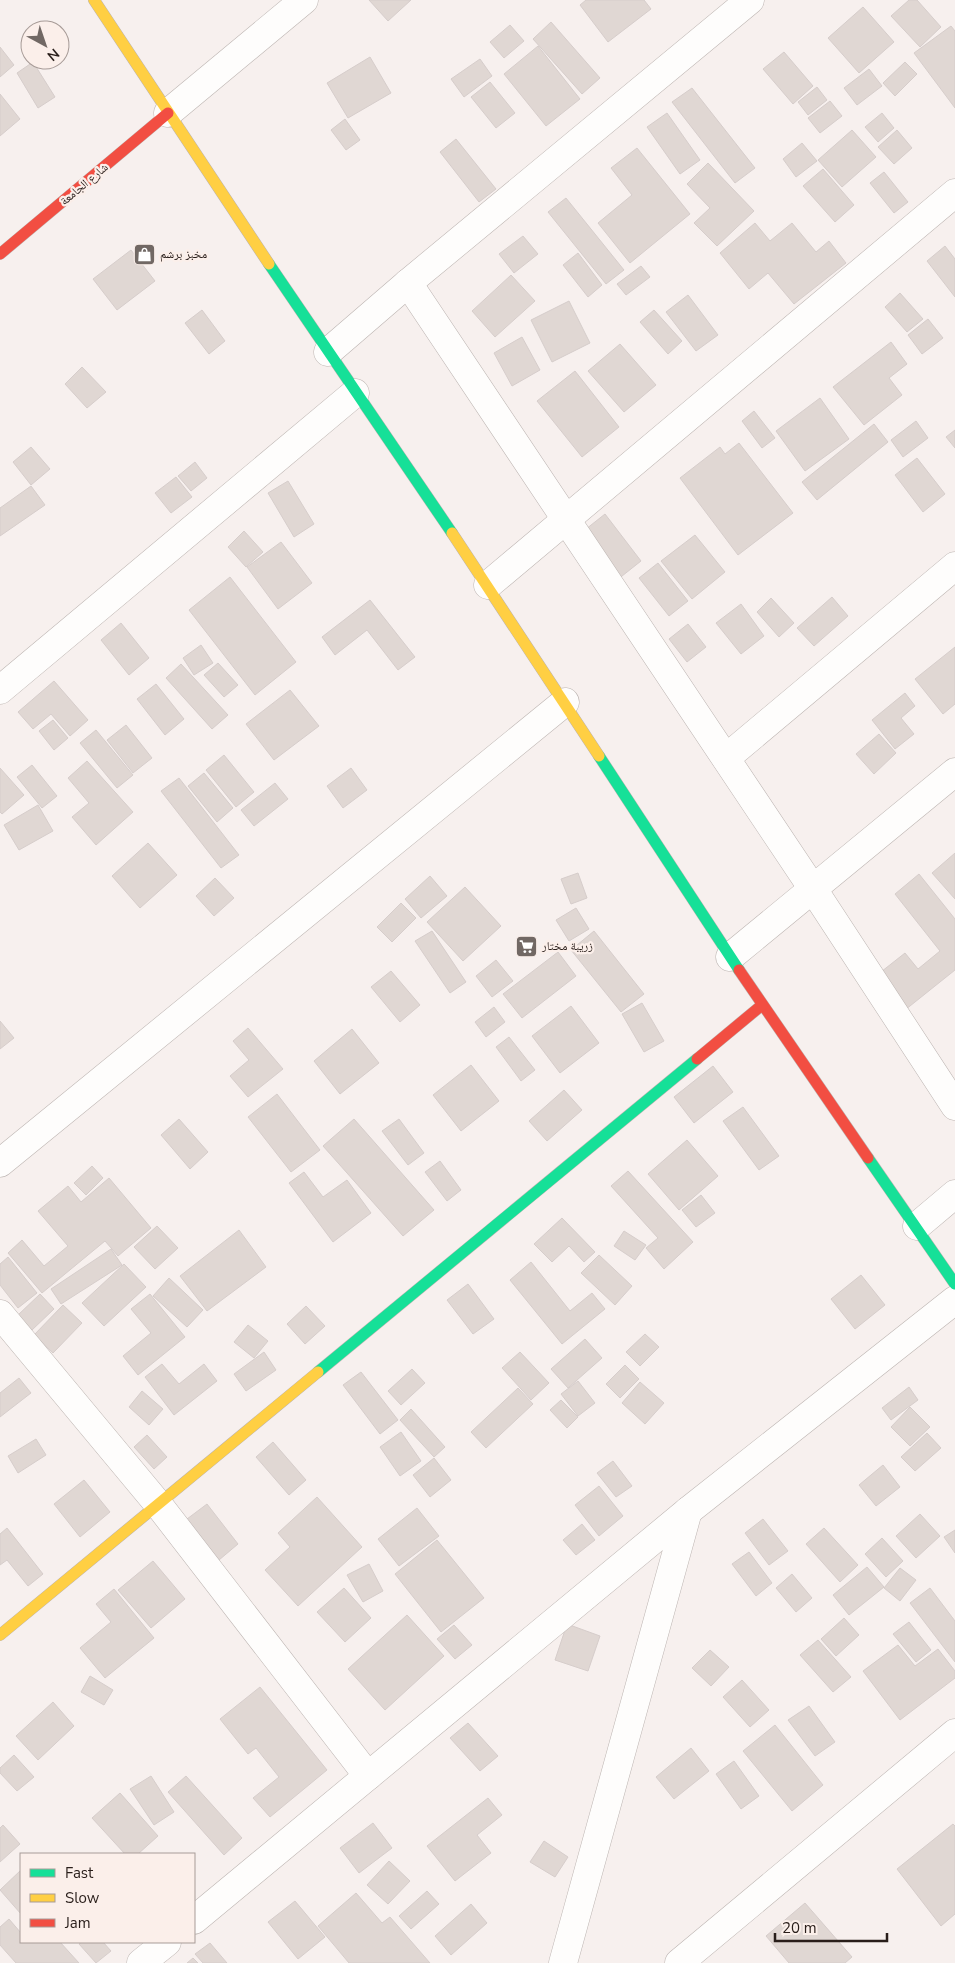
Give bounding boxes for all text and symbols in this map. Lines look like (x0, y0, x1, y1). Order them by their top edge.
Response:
north arrow (20, 20, 70, 70)
text: N (43, 44, 63, 65)
street label: شارع الجامعة (57, 159, 112, 209)
shop icon: مخبز برشم (132, 242, 156, 266)
place label: مخبز برشم (160, 246, 207, 262)
supermarket icon: زريبة مختار (514, 934, 538, 958)
place label: زريبة مختار (541, 938, 593, 954)
legend (20, 1853, 195, 1943)
text: Fast (65, 1863, 94, 1883)
text: Slow (65, 1888, 100, 1908)
scale bar (775, 1910, 888, 1942)
text: Jam (64, 1913, 91, 1933)
text: 20 m (782, 1918, 817, 1938)

